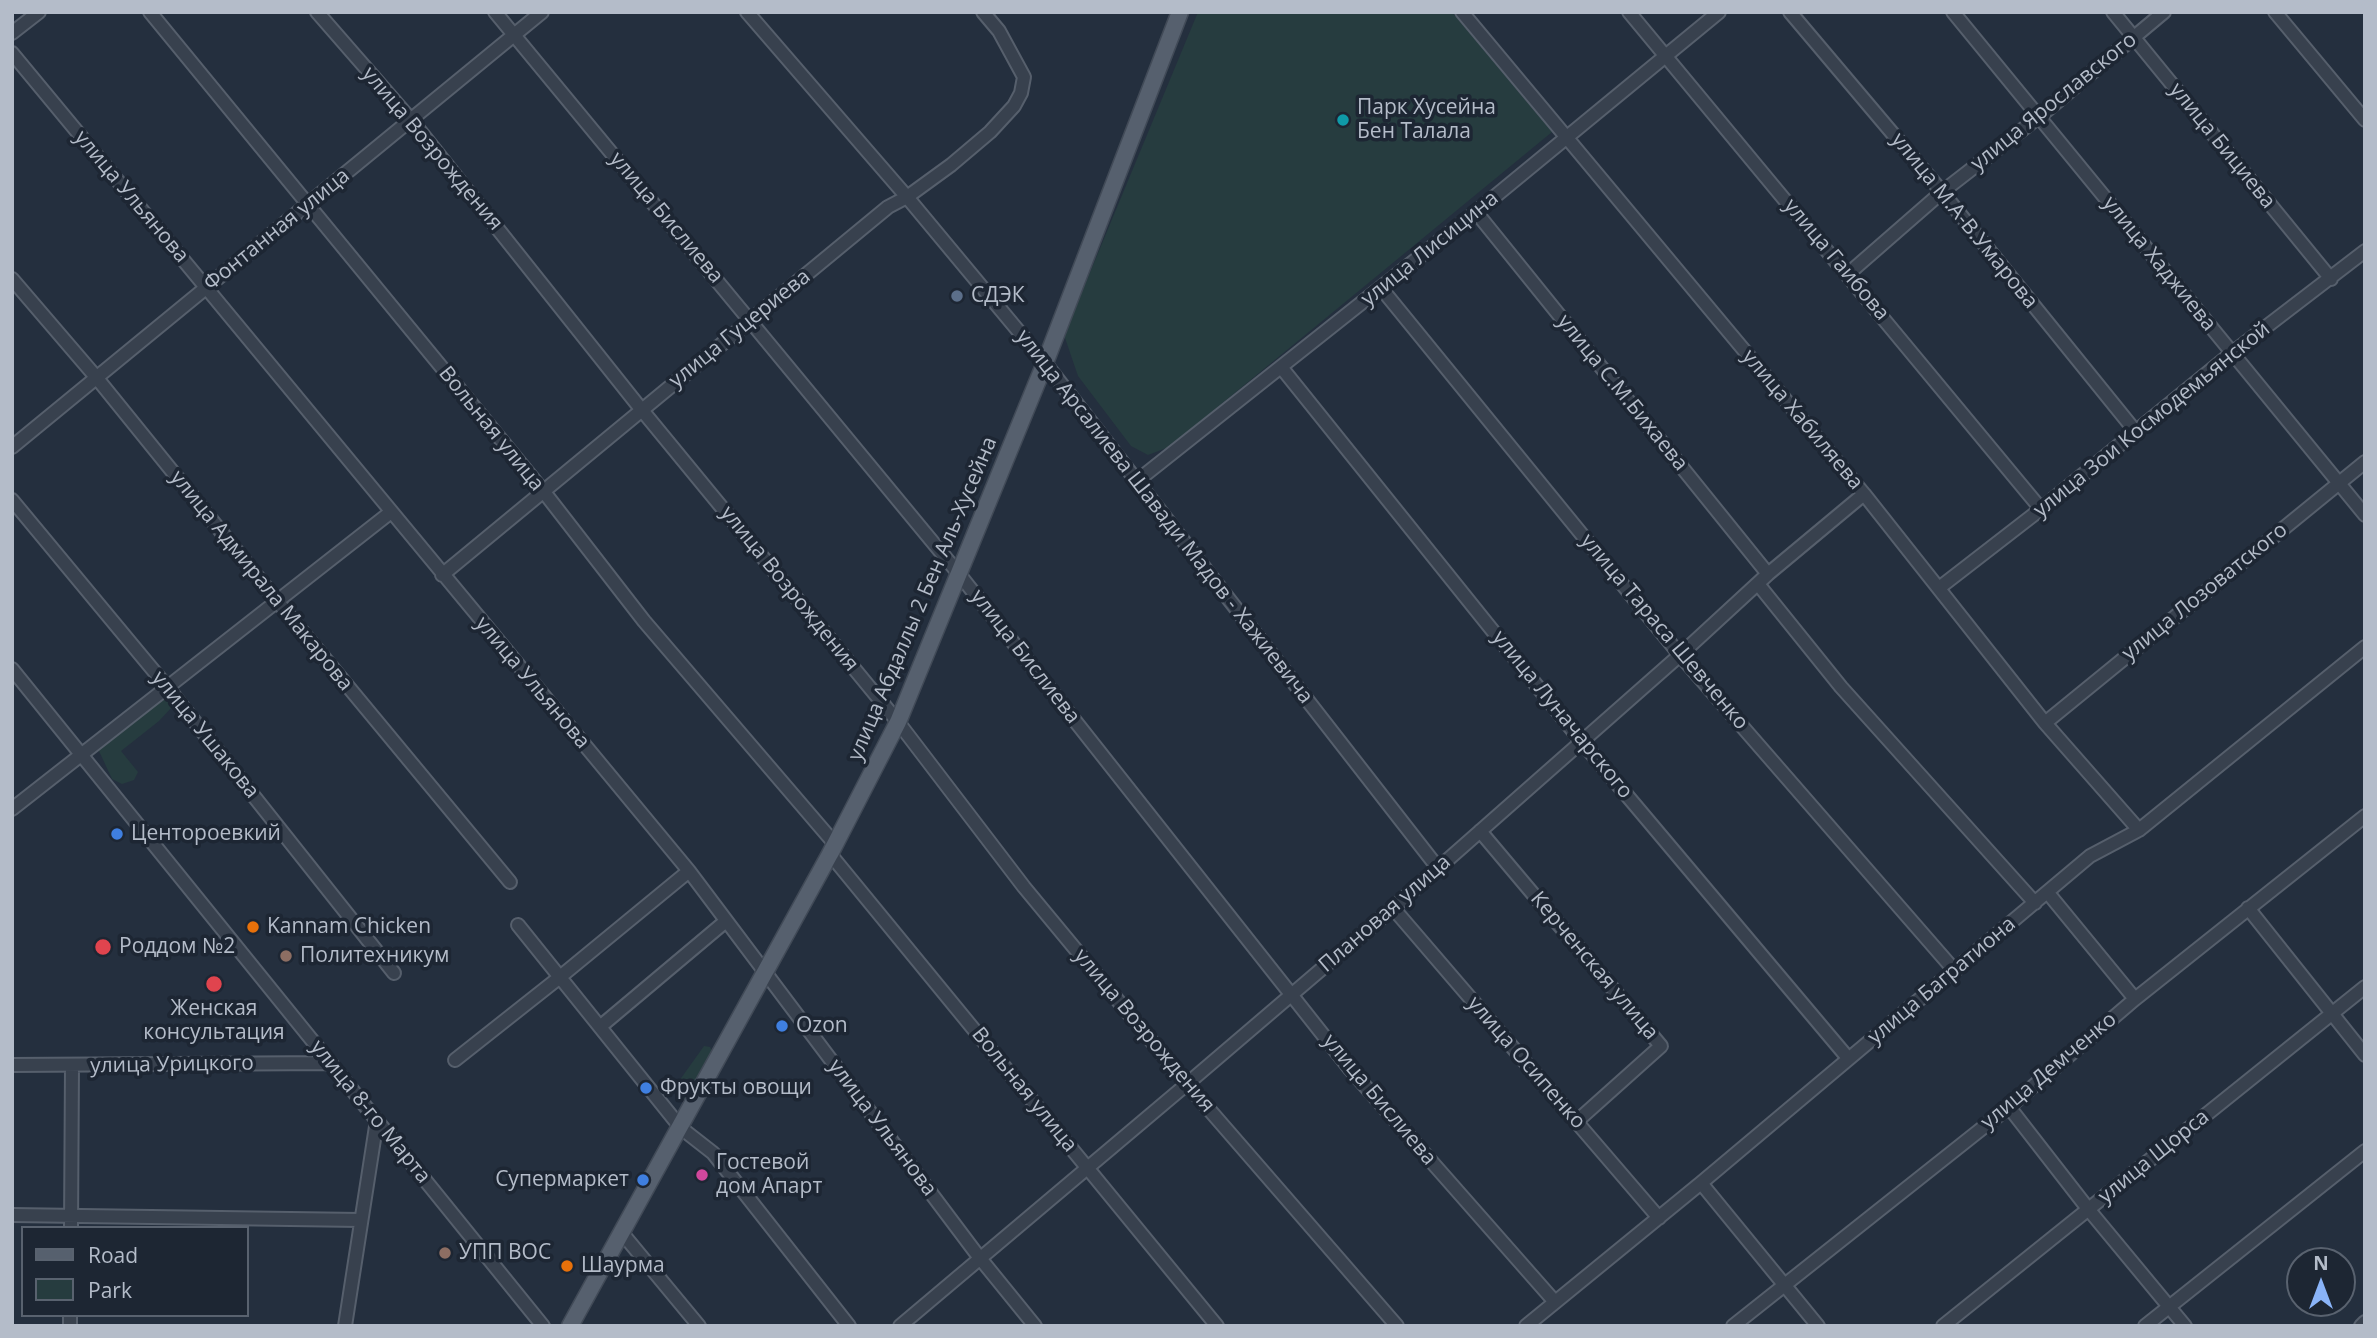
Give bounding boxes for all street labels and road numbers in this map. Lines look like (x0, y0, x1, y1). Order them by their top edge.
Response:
street label: улица Ярославского (1966, 27, 2142, 177)
street label: улица Возрождения (356, 62, 508, 236)
street label: улица Бициева (2164, 78, 2280, 214)
street label: улица Ульянова (68, 126, 194, 268)
street label: улица М.А-В.Умарова (1885, 128, 2043, 314)
street label: улица Бислиева (604, 147, 728, 289)
street label: Фонтанная улица (199, 163, 355, 297)
street label: улица Лисицина (1356, 186, 1504, 312)
street label: улица Хаджиева (2097, 191, 2221, 337)
street label: улица Гаибова (1778, 194, 1894, 326)
street label: улица Гуцериева (664, 264, 816, 394)
street label: улица С.М.Бихаева (1551, 310, 1693, 476)
street label: улица Зои Космодемьянской (2029, 317, 2275, 523)
street label: улица Арсалиева Шавади Мадов - Хажиевича (1010, 325, 1318, 709)
street label: улица Хабиляева (1736, 345, 1868, 495)
street label: Вольная улица (433, 361, 549, 497)
street label: улица Абдаллы 2 Бен Аль-Хусейна (843, 433, 1003, 765)
street label: улица Адмирала Макарова (164, 466, 358, 696)
street label: улица Возрождения (715, 501, 863, 677)
street label: улица Лозоватского (2117, 518, 2293, 666)
street label: улица Тараса Шевченко (1575, 529, 1753, 735)
street label: улица Бислиева (965, 585, 1085, 729)
street label: улица Ульянова (469, 612, 595, 754)
street label: улица Луначарского (1486, 626, 1638, 804)
street label: улица Ушакова (146, 666, 264, 804)
street label: Плановая улица (1314, 850, 1456, 978)
street label: Керченская улица (1525, 887, 1663, 1045)
street label: улица Багратиона (1863, 912, 2021, 1050)
street label: улица Возрождения (1068, 944, 1220, 1118)
street label: улица Осипенко (1462, 992, 1590, 1134)
street label: улица Демченко (1976, 1007, 2122, 1135)
street label: Вольная улица (966, 1022, 1082, 1158)
street label: улица Бислиева (1317, 1029, 1441, 1171)
street label: улица 8-го Марта (305, 1035, 435, 1189)
street label: улица Урицкого (90, 1051, 254, 1079)
street label: улица Ульянова (822, 1055, 942, 1201)
street label: улица Щорса (2094, 1105, 2214, 1209)

